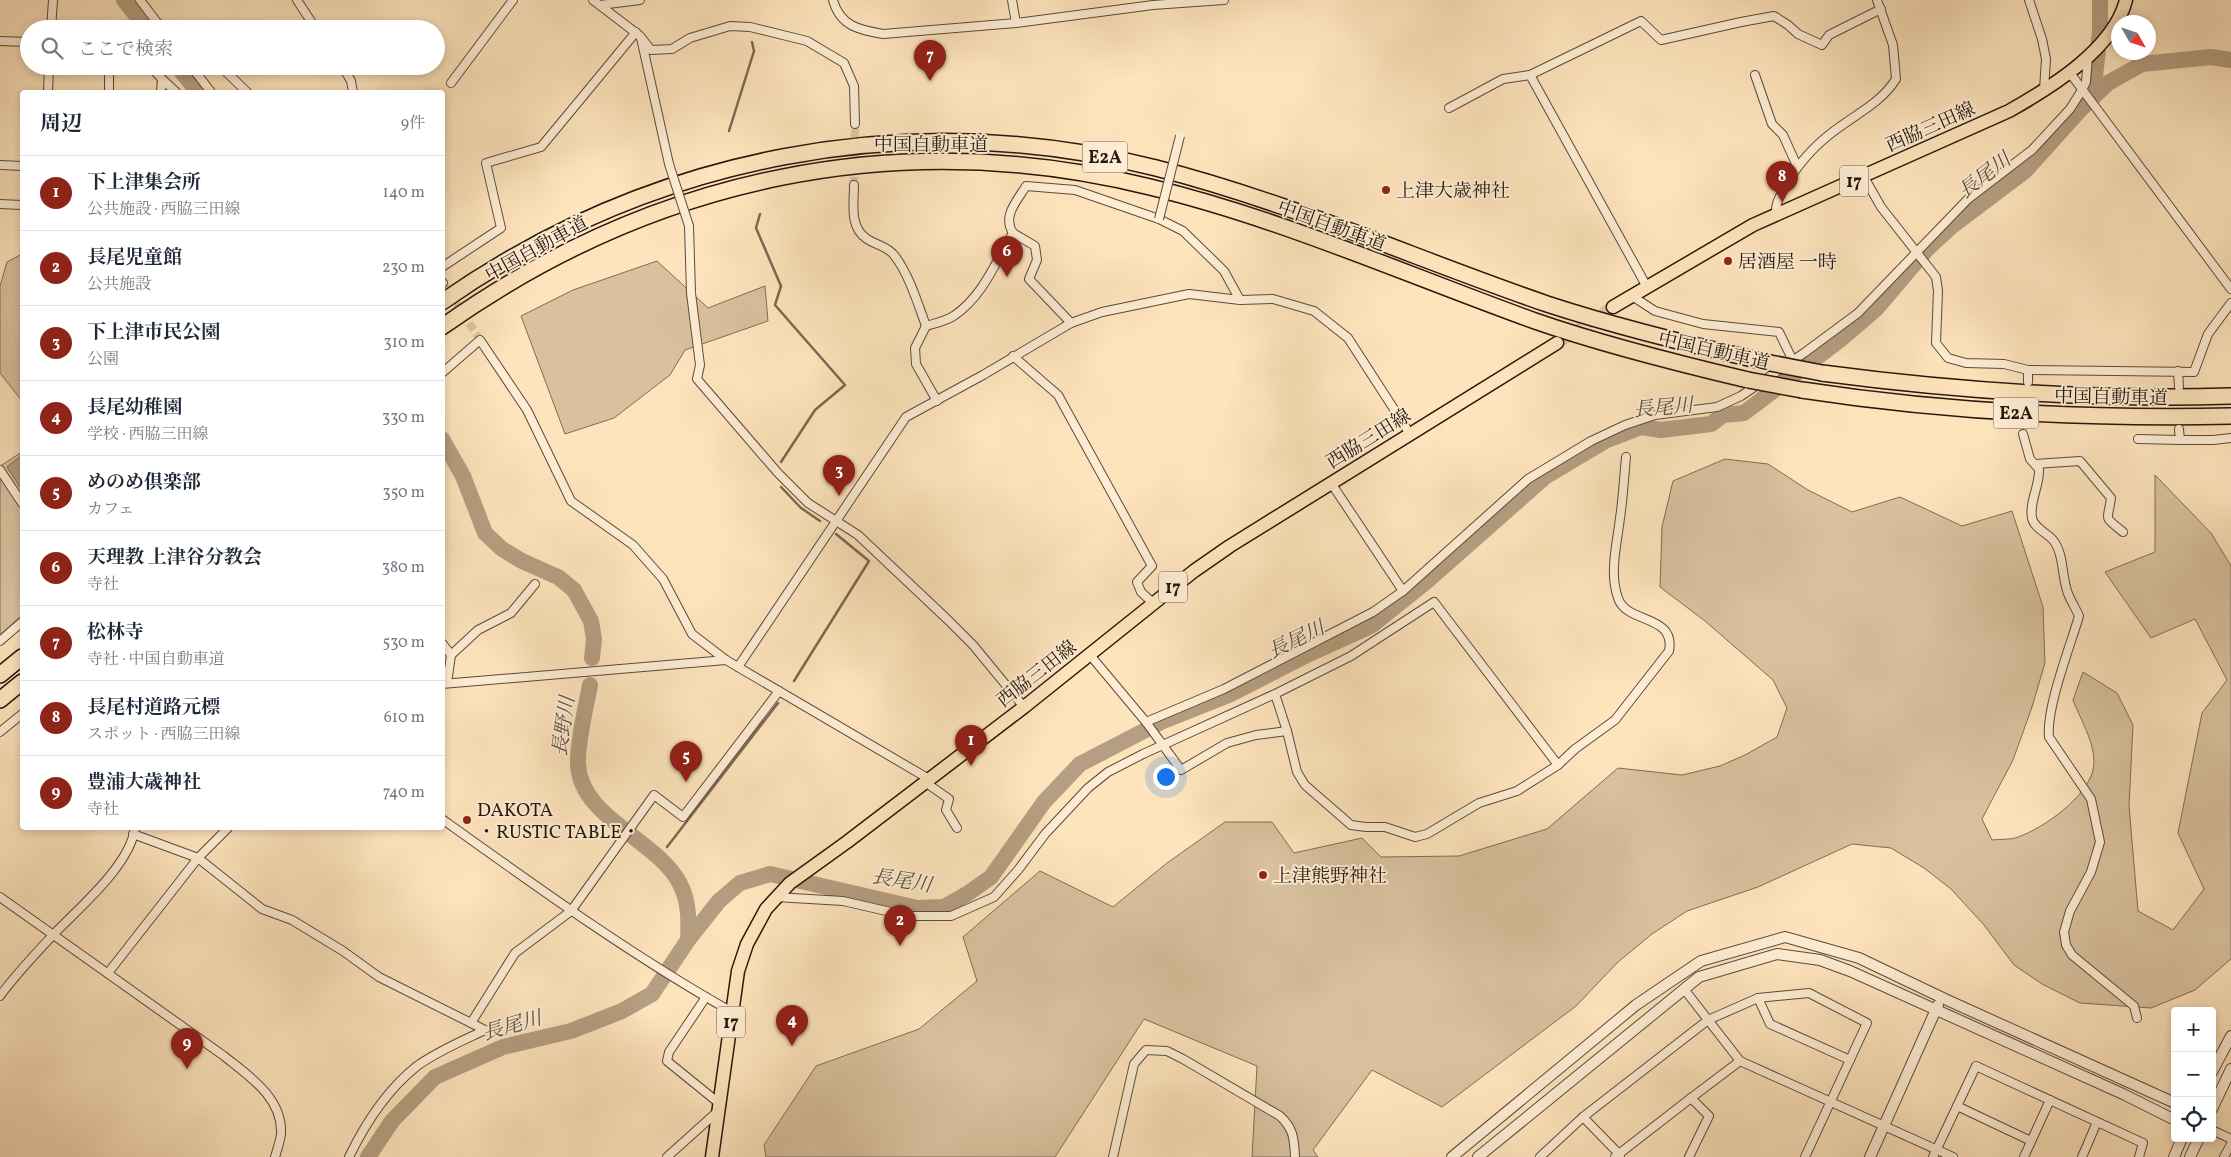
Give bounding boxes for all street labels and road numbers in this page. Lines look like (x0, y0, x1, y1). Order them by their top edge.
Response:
street label: 西脇三田線 (1882, 97, 1980, 159)
street label: 中国自動車道 (874, 133, 988, 159)
road number: E2A (1082, 142, 1128, 172)
road number: 17 (1840, 166, 1868, 197)
street label: 中国自動車道 (1273, 195, 1389, 259)
street label: 中国自動車道 (481, 211, 593, 289)
street label: 中国自動車道 (1655, 326, 1772, 377)
street label: 中国自動車道 (2054, 384, 2168, 412)
road number: E2A (1994, 398, 2038, 428)
street label: 西脇三田線 (1322, 403, 1416, 476)
road number: 17 (1159, 572, 1187, 602)
street label: 西脇三田線 (992, 635, 1083, 714)
road number: 17 (717, 1006, 745, 1038)

